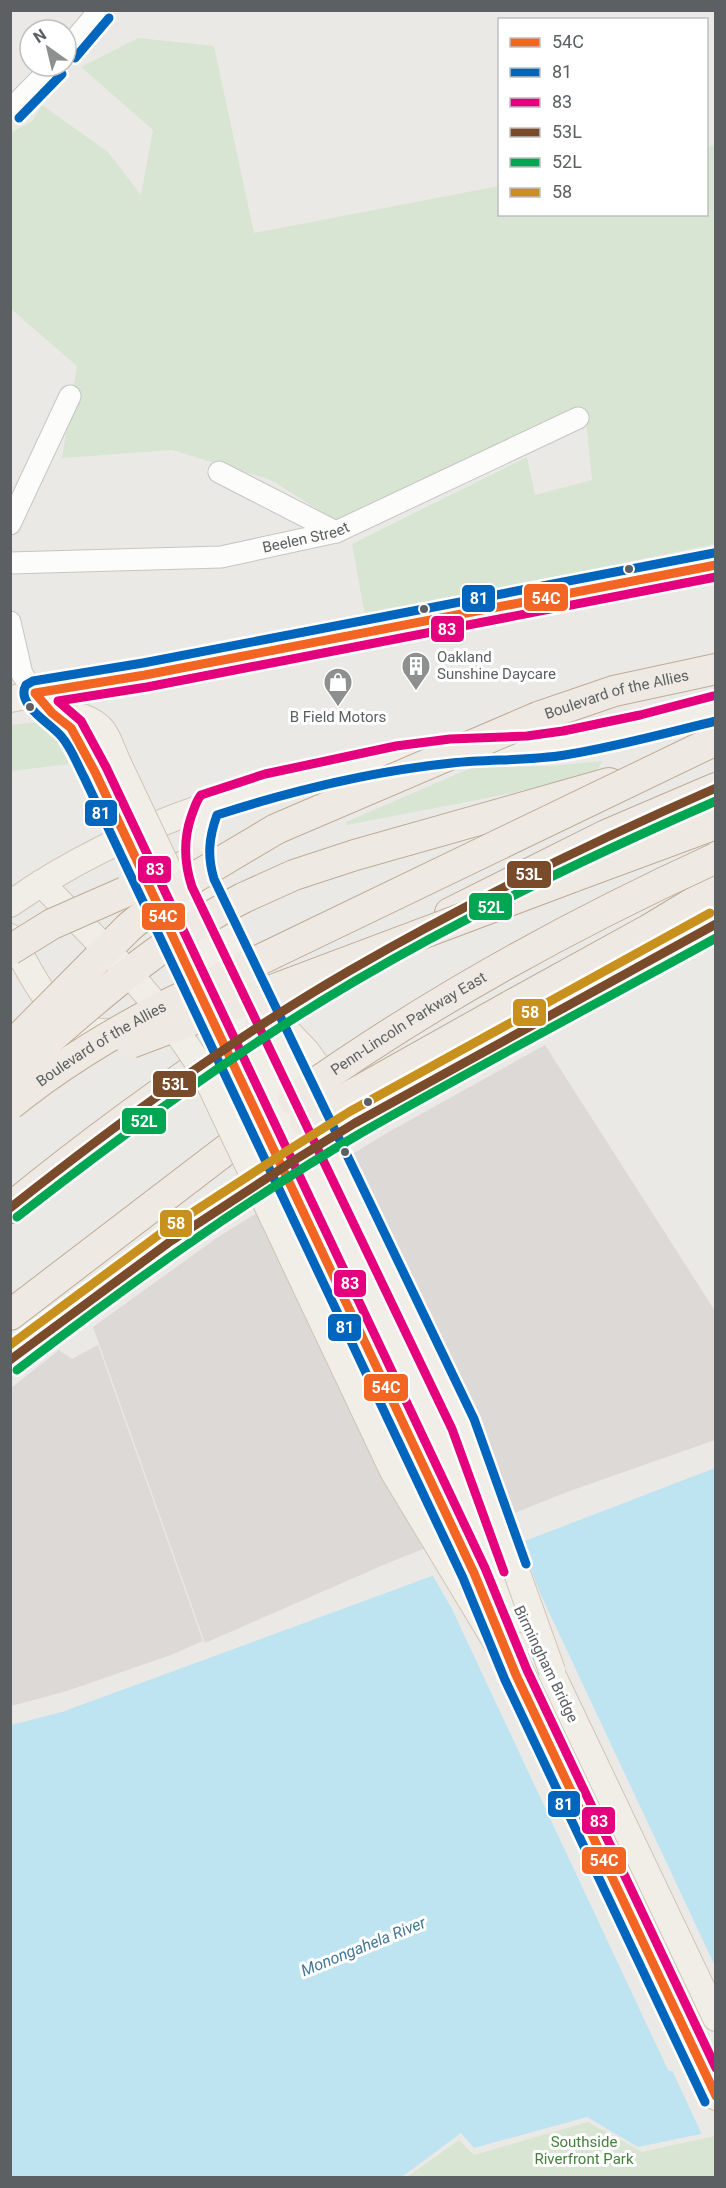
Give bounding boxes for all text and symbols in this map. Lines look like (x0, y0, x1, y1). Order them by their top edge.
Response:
north arrow (18, 18, 78, 78)
legend (498, 18, 708, 216)
text: N (30, 25, 50, 47)
text: 54C (552, 31, 584, 52)
text: 81 (552, 61, 572, 82)
text: 83 (552, 91, 572, 112)
text: 53L (552, 121, 582, 142)
text: 52L (552, 151, 582, 172)
text: 58 (552, 181, 572, 202)
street label: Beelen Street (261, 518, 352, 557)
unlabelled marker (623, 563, 635, 575)
line badge: 54C (523, 583, 569, 612)
line badge: 81 (461, 584, 496, 613)
text: 81 (470, 589, 488, 608)
text: 54C (532, 589, 560, 608)
unlabelled marker (418, 603, 430, 615)
line badge: 83 (430, 615, 465, 643)
text: 83 (438, 620, 456, 639)
place label: Oakland Sunshine Daycare (437, 648, 556, 683)
building icon: Oakland Sunshine Daycare (400, 650, 432, 692)
shop icon: B Field Motors (322, 666, 354, 708)
street label: Boulevard of the Allies (542, 666, 690, 723)
unlabelled marker (24, 701, 36, 713)
place label: B Field Motors (290, 708, 386, 726)
line badge: 81 (84, 799, 118, 827)
text: 81 (92, 804, 110, 823)
line badge: 83 (137, 855, 172, 884)
text: 83 (146, 860, 164, 879)
line badge: 53L (506, 860, 552, 889)
text: 53L (515, 865, 543, 884)
line badge: 52L (468, 892, 513, 921)
text: 52L (477, 898, 505, 917)
line badge: 54C (141, 902, 186, 931)
text: 54C (149, 907, 177, 926)
street label: Penn-Lincoln Parkway East (327, 968, 490, 1079)
street label: Boulevard of the Allies (33, 998, 169, 1091)
line badge: 58 (512, 998, 547, 1027)
text: 58 (521, 1003, 539, 1022)
line badge: 53L (152, 1070, 197, 1098)
text: 53L (161, 1075, 189, 1094)
unlabelled marker (362, 1096, 374, 1108)
line badge: 52L (121, 1107, 167, 1135)
text: 52L (130, 1112, 158, 1131)
unlabelled marker (339, 1146, 351, 1158)
line badge: 58 (159, 1209, 193, 1238)
text: 58 (167, 1214, 185, 1233)
line badge: 83 (333, 1269, 367, 1298)
text: 83 (341, 1274, 359, 1293)
line badge: 81 (327, 1313, 362, 1342)
text: 81 (336, 1318, 354, 1337)
line badge: 54C (363, 1373, 409, 1402)
text: 54C (372, 1378, 400, 1397)
street label: Birmingham Bridge (510, 1603, 582, 1725)
line badge: 81 (547, 1790, 581, 1818)
text: 81 (555, 1795, 573, 1814)
line badge: 83 (581, 1806, 616, 1835)
text: 83 (590, 1812, 608, 1831)
line badge: 54C (581, 1846, 627, 1875)
text: 54C (590, 1851, 618, 1870)
water label: Monongahela River (298, 1913, 429, 1980)
park label: Southside Riverfront Park (534, 2133, 634, 2168)

